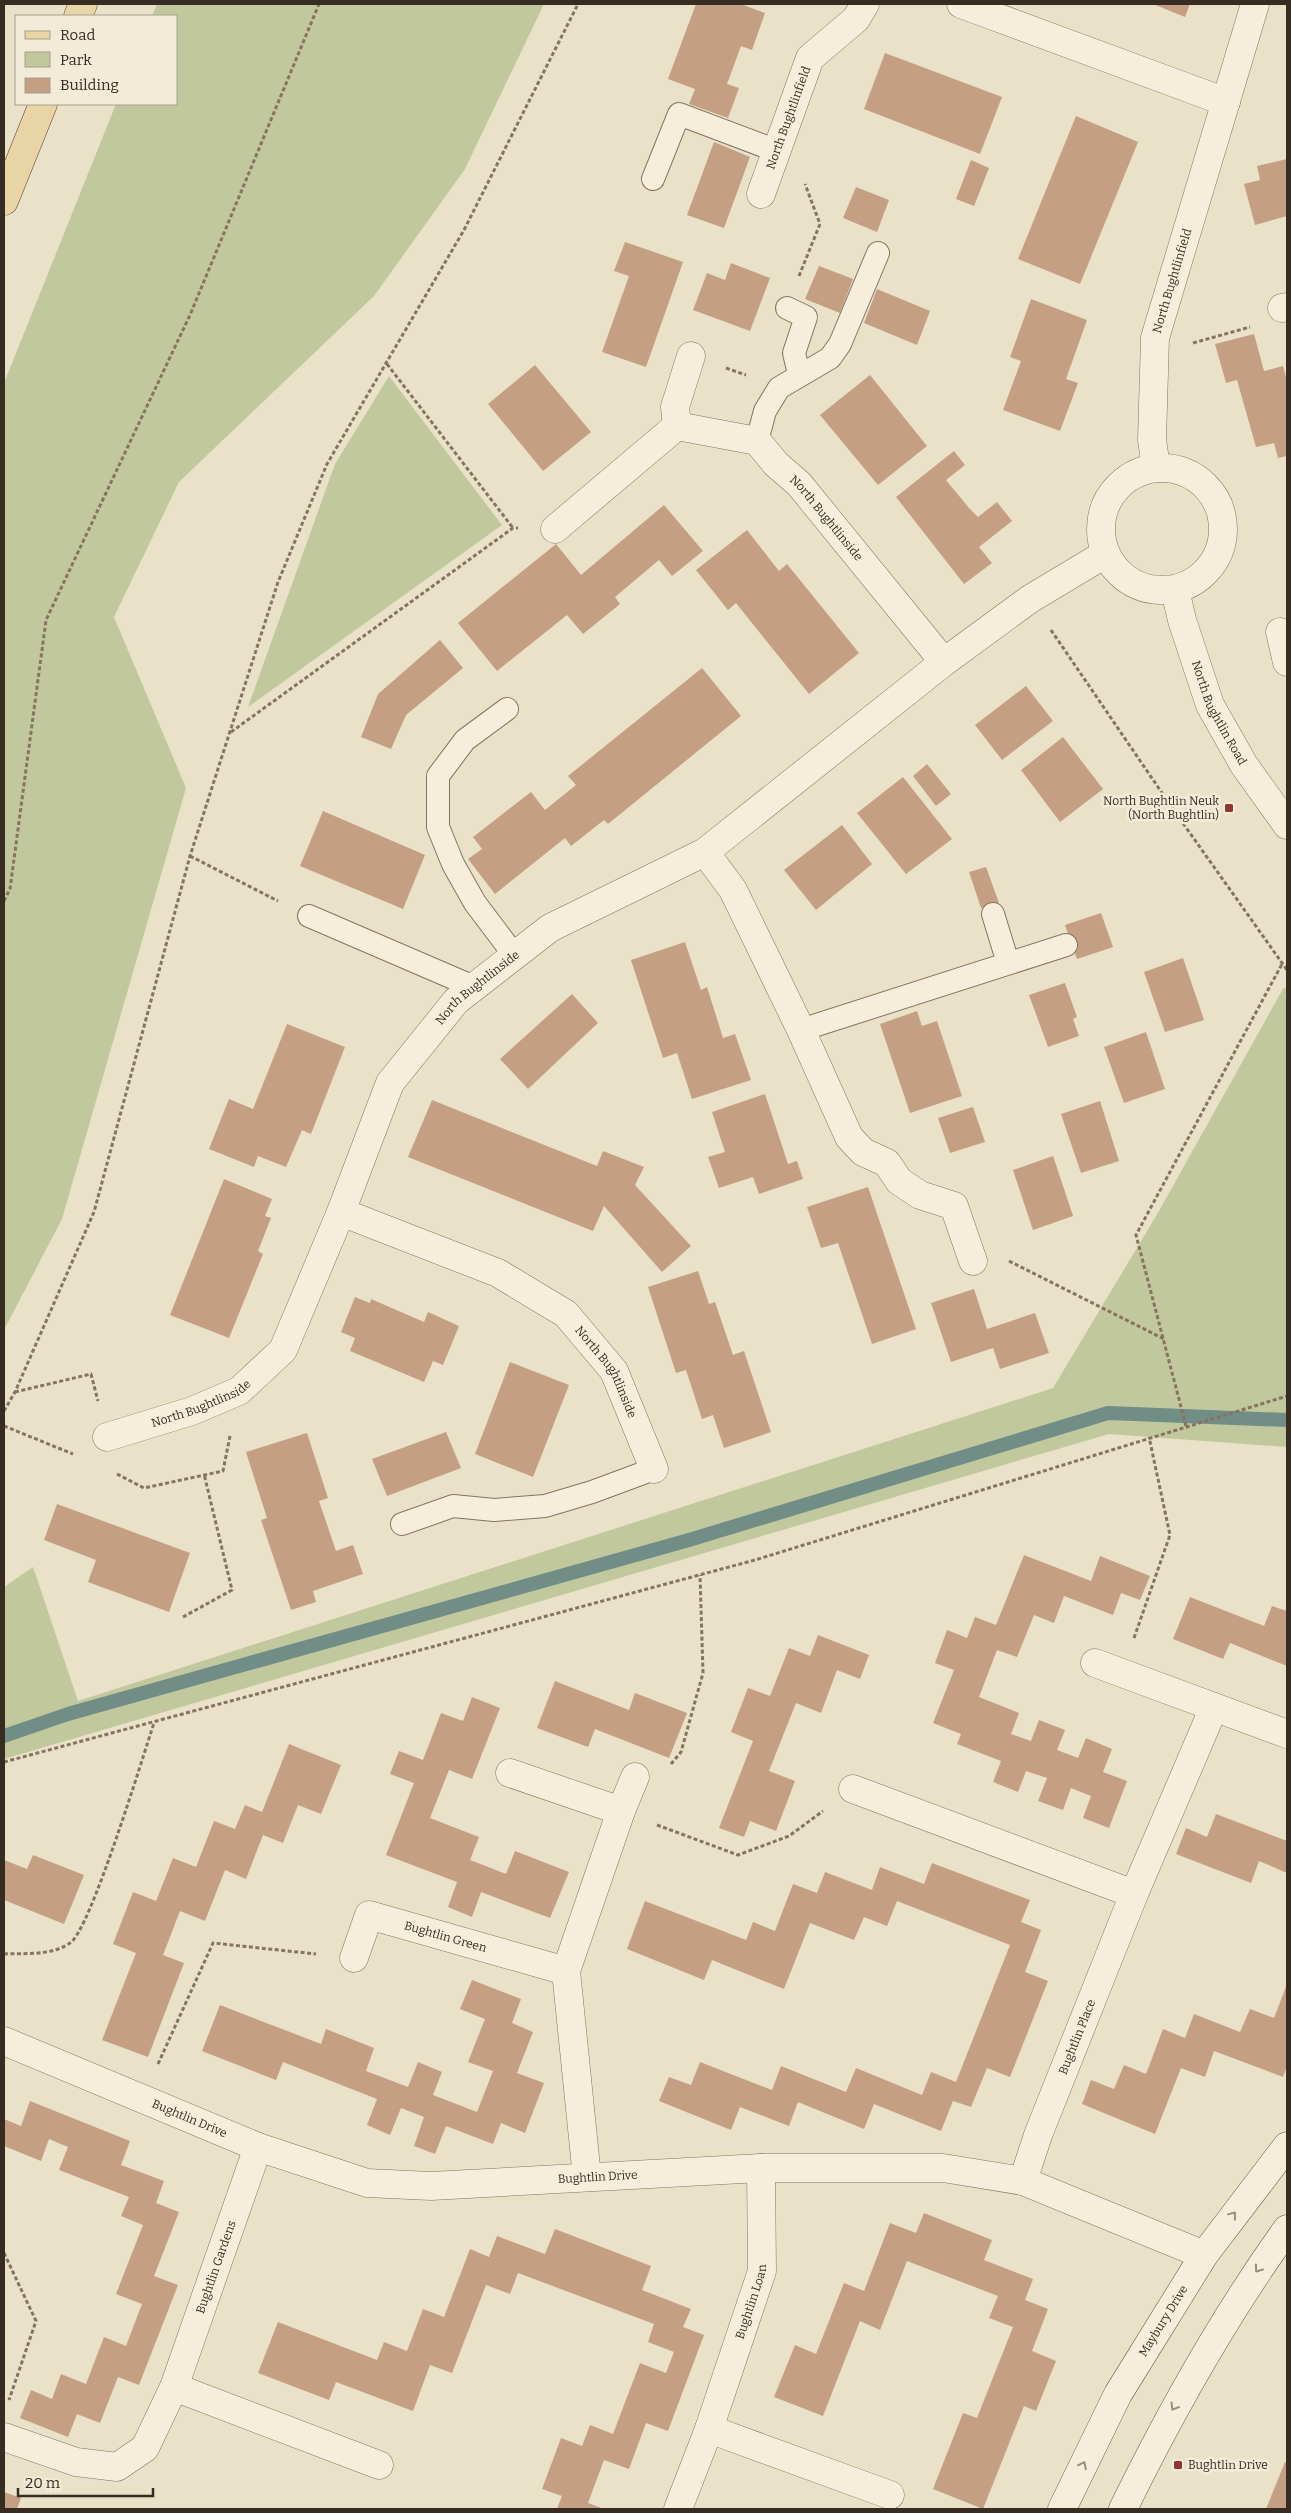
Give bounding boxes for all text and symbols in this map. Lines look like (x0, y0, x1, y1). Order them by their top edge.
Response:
legend (15, 15, 178, 105)
text: Road (60, 26, 95, 44)
text: Park (60, 51, 92, 69)
street label: North Bughtlinfield (763, 64, 813, 171)
text: Building (60, 76, 119, 94)
street label: North Bughtlinfield (1150, 227, 1194, 335)
street label: North Bughtlinside (787, 472, 866, 564)
street label: North Bughtlin Road (1189, 659, 1250, 767)
place label: North Bughtlin Neuk (North Bughtlin) (1103, 794, 1219, 822)
marker: North Bughtlin Neuk (North Bughtlin) (1223, 802, 1235, 814)
street label: North Bughtlinside (433, 947, 522, 1027)
street label: North Bughtlinside (572, 1323, 639, 1420)
street label: North Bughtlinside (150, 1377, 254, 1430)
street label: Bughtlin Green (403, 1918, 489, 1955)
street label: Bughtlin Place (1056, 1997, 1098, 2077)
street label: Bughtlin Drive (150, 2097, 229, 2140)
street label: Bughtlin Drive (557, 2168, 638, 2186)
one-way arrow (1227, 2212, 1236, 2221)
street label: Bughtlin Gardens (193, 2218, 239, 2315)
one-way arrow (1256, 2263, 1264, 2272)
street label: Bughtlin Loan (733, 2264, 769, 2341)
street label: Maybury Drive (1136, 2283, 1191, 2359)
one-way arrow (1170, 2402, 1180, 2411)
place label: Bughtlin Drive (1188, 2458, 1268, 2472)
marker: Bughtlin Drive (1172, 2459, 1184, 2471)
one-way arrow (1077, 2462, 1087, 2471)
scale bar (18, 2466, 152, 2498)
text: 20 m (25, 2474, 61, 2492)

